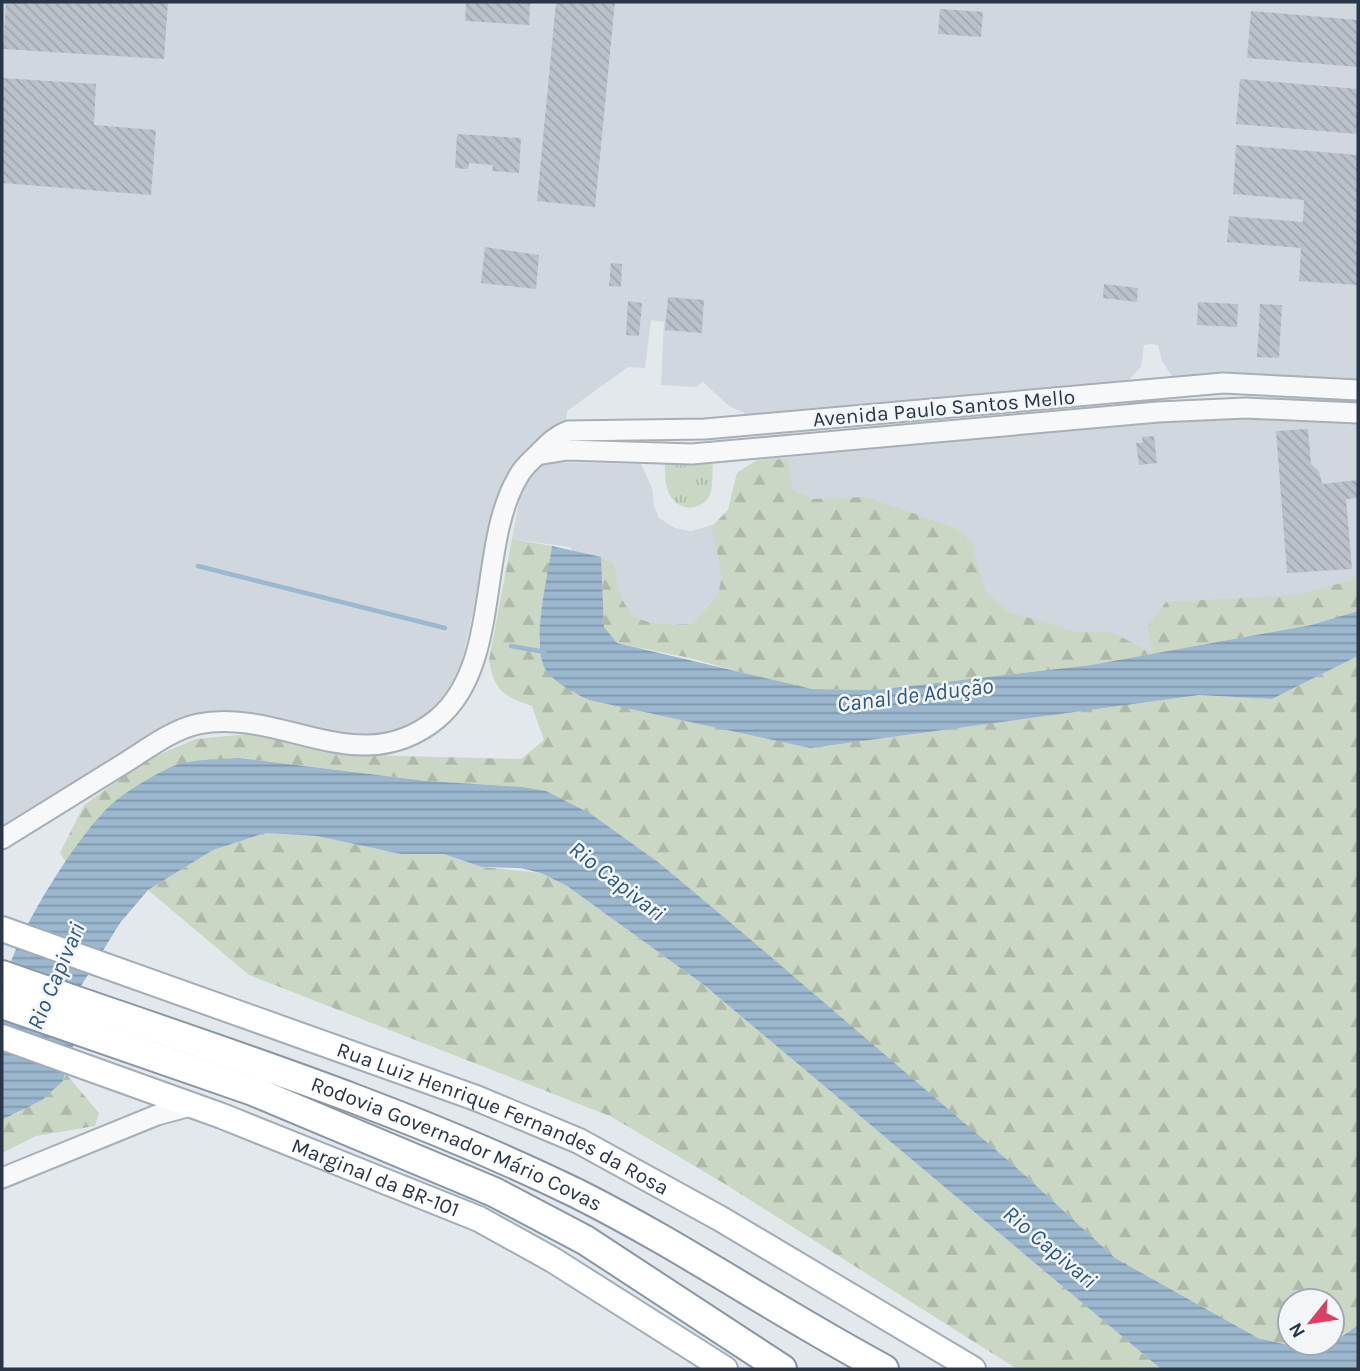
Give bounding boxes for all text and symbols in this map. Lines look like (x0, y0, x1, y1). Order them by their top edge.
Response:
street label: Avenida Paulo Santos Mello (812, 385, 1076, 431)
water label: Canal de Adução (835, 672, 995, 718)
water label: Rio Capivari (564, 835, 670, 927)
water label: Rio Capivari (21, 918, 91, 1034)
street label: Rua Luiz Henrique Fernandes da Rosa (334, 1037, 673, 1200)
street label: Rodovia Governador Mário Covas (308, 1072, 606, 1216)
street label: Marginal da BR-101 (288, 1133, 463, 1222)
water label: Rio Capivari (998, 1200, 1102, 1294)
north arrow (1276, 1287, 1346, 1357)
text: N (1284, 1319, 1310, 1341)

